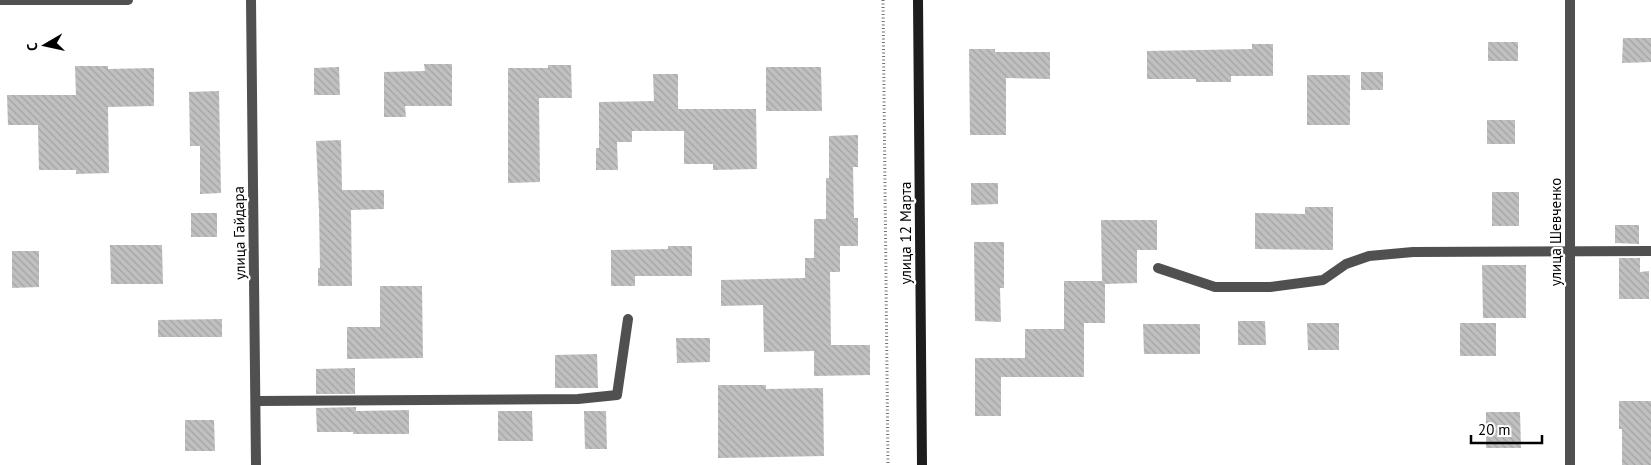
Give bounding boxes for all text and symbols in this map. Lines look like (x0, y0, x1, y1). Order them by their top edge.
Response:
north arrow (20, 20, 70, 70)
text: С (23, 42, 42, 52)
street label: улица Шевченко (1546, 178, 1565, 286)
street label: улица 12 Марта (896, 181, 915, 285)
street label: улица Гайдара (229, 186, 249, 280)
scale bar (1471, 412, 1542, 444)
text: 20 m (1478, 420, 1511, 439)

